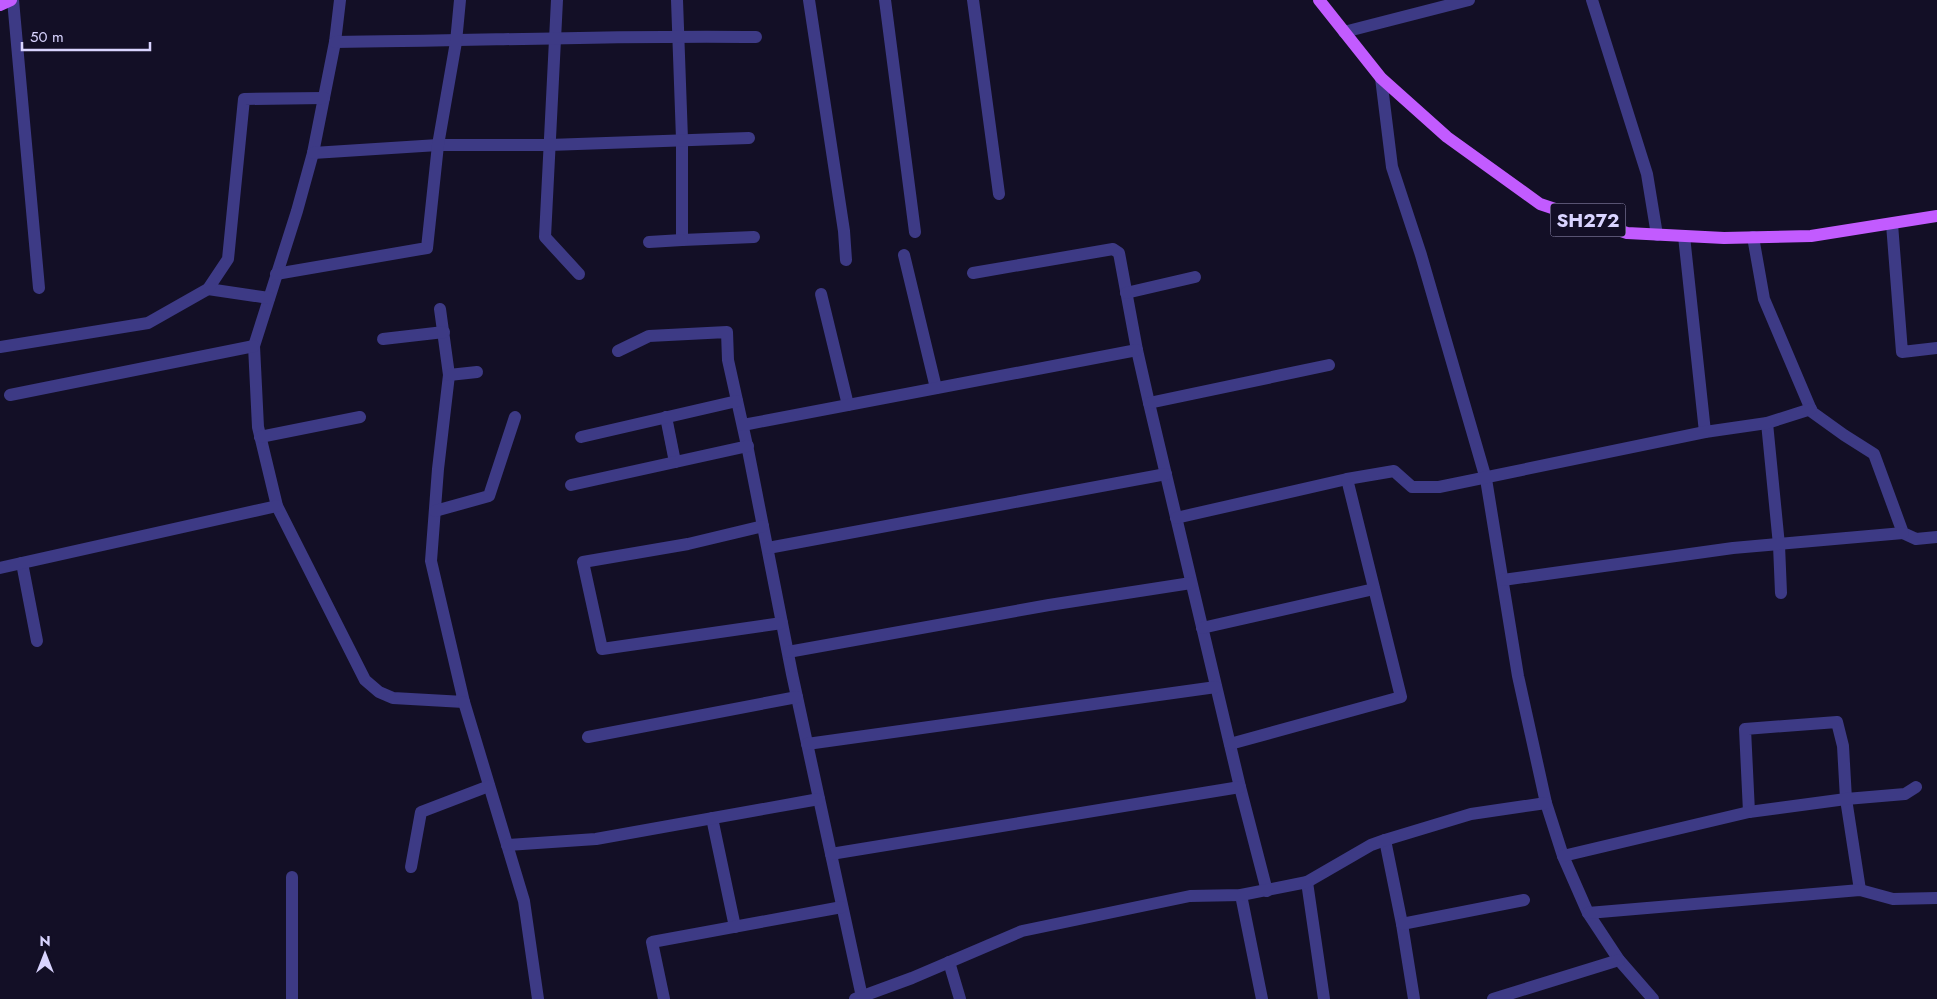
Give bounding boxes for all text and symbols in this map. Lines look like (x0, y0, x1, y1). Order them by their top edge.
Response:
scale bar (22, 20, 150, 52)
text: 50 m (30, 26, 64, 48)
road number: SH272 (1550, 204, 1626, 236)
north arrow (20, 929, 70, 979)
text: N (39, 931, 51, 951)

